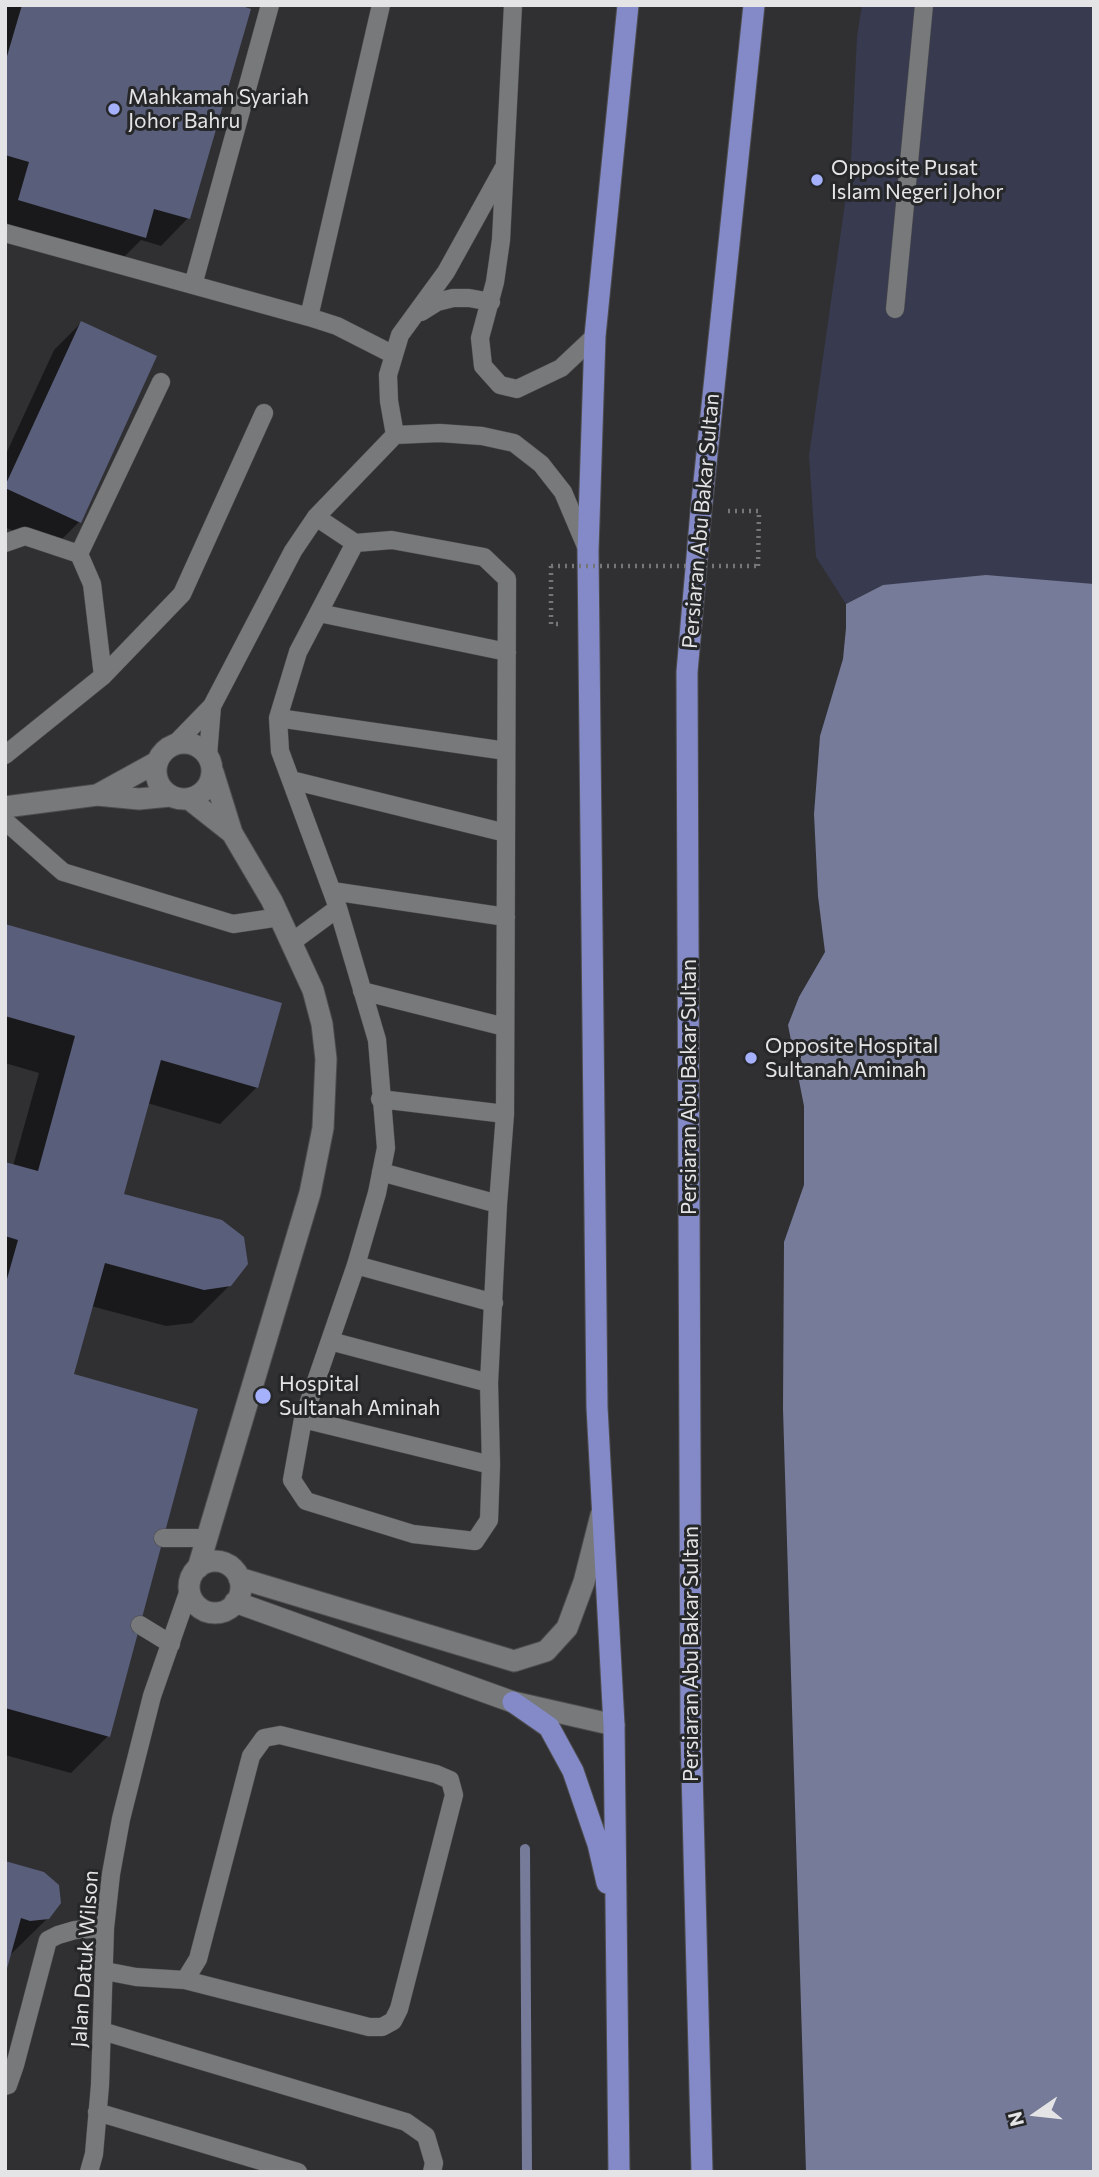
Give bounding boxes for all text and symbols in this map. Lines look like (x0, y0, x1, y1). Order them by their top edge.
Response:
place label: Mahkamah Syariah Johor Bahru (128, 84, 309, 134)
marker: Mahkamah Syariah Johor Bahru (106, 101, 122, 117)
place label: Opposite Pusat Islam Negeri Johor (831, 155, 1004, 205)
marker: Opposite Pusat Islam Negeri Johor (809, 172, 825, 188)
street label: Persiaran Abu Bakar Sultan (677, 392, 725, 650)
street label: Persiaran Abu Bakar Sultan (676, 959, 702, 1215)
place label: Opposite Hospital Sultanah Aminah (765, 1033, 938, 1083)
marker: Opposite Hospital Sultanah Aminah (743, 1050, 759, 1066)
place label: Hospital Sultanah Aminah (279, 1371, 440, 1421)
marker: Hospital Sultanah Aminah (253, 1386, 273, 1406)
street label: Persiaran Abu Bakar Sultan (678, 1526, 704, 1782)
street label: Jalan Datuk Wilson (66, 1869, 104, 2049)
north arrow (1001, 2079, 1071, 2149)
text: N (1002, 2110, 1028, 2129)

